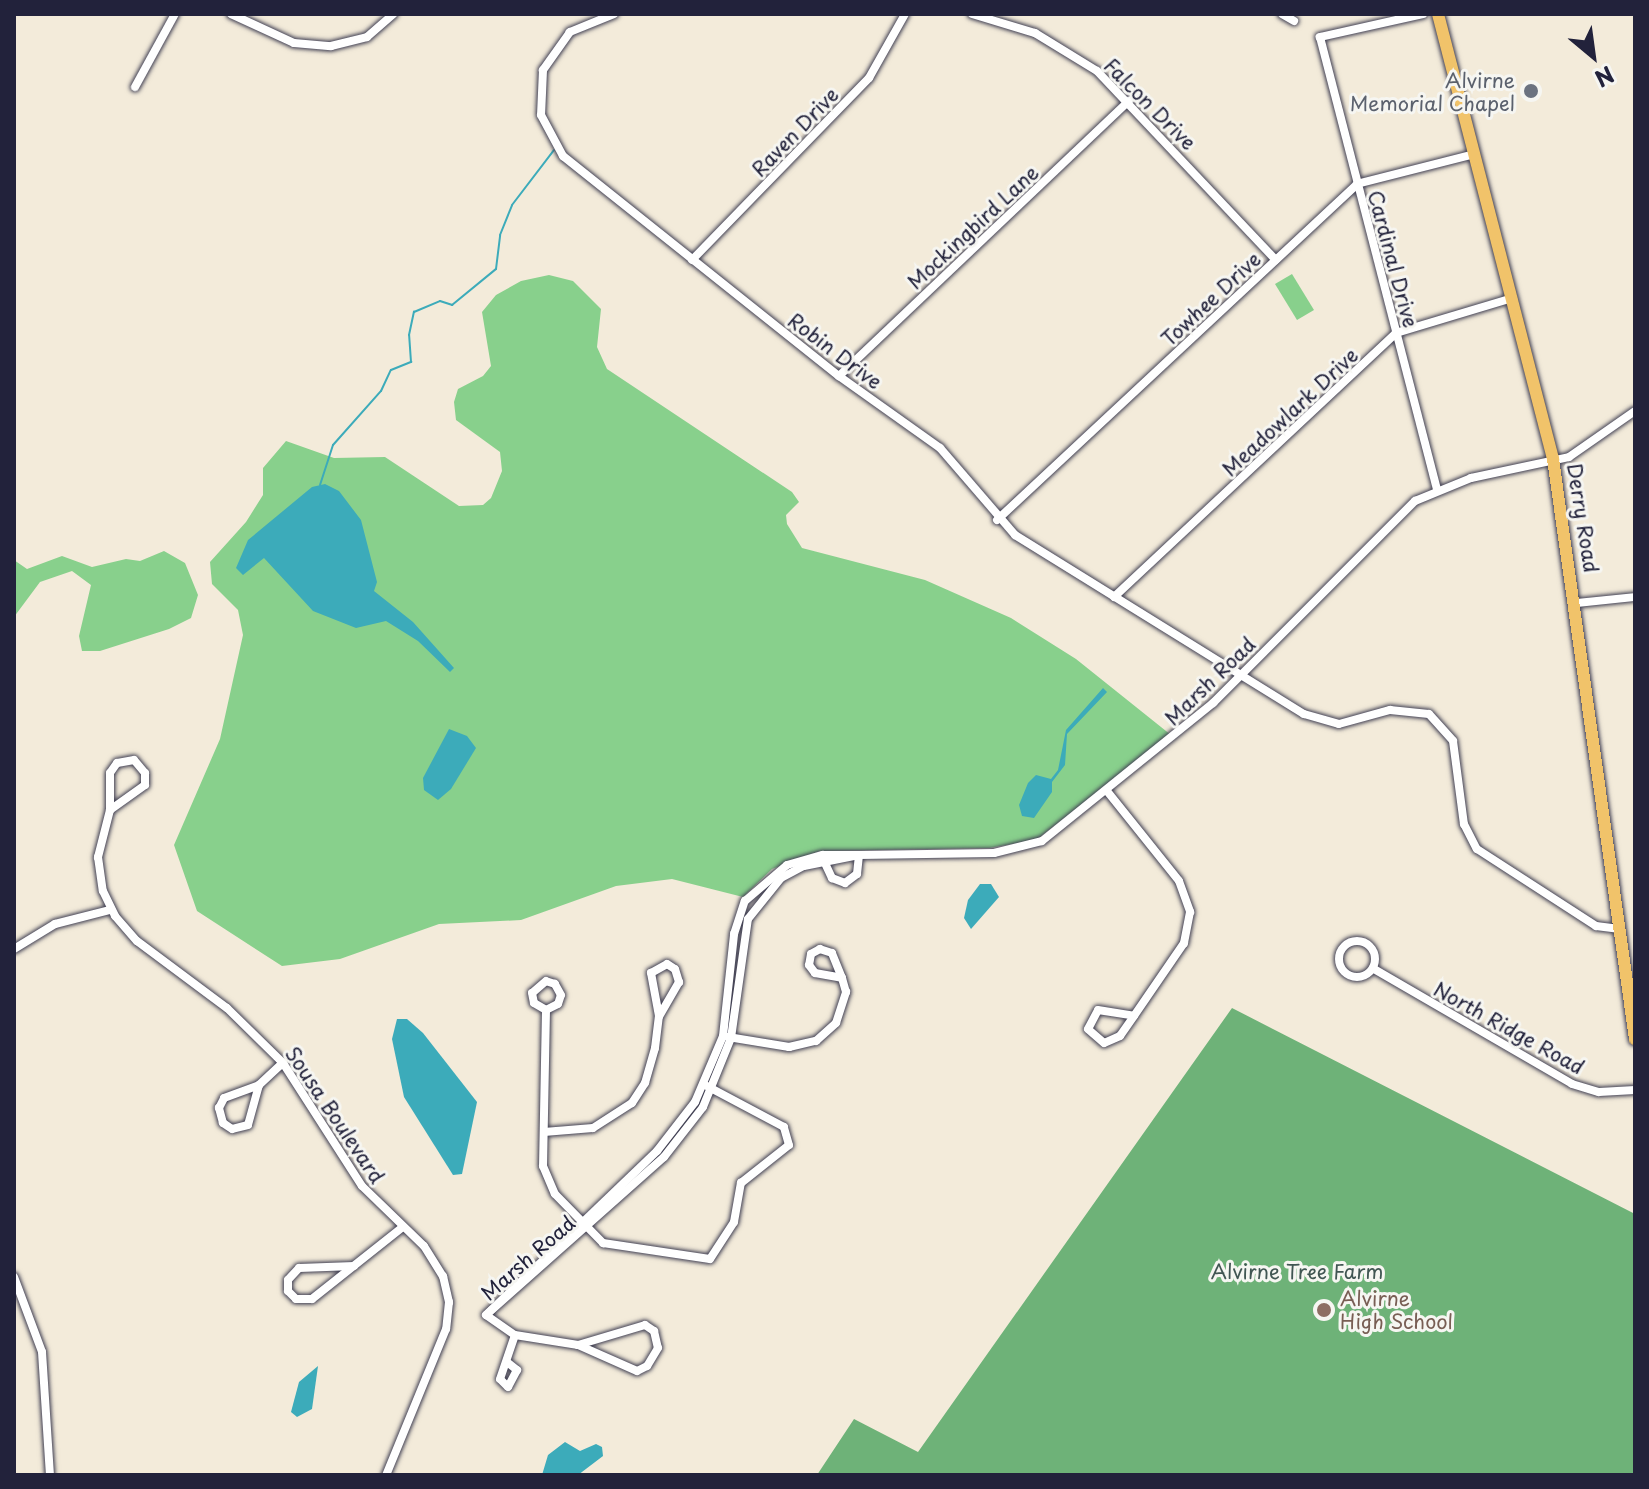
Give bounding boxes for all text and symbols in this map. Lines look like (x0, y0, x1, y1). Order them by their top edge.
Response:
north arrow (1553, 16, 1633, 96)
street label: Falcon Drive (1099, 53, 1201, 155)
text: N (1589, 59, 1621, 96)
place label: Alvirne Memorial Chapel (1350, 68, 1515, 115)
street label: Raven Drive (746, 82, 844, 182)
marker: Alvirne Memorial Chapel (1522, 82, 1540, 100)
street label: Mockingbird Lane (902, 160, 1044, 294)
street label: Cardinal Drive (1363, 188, 1423, 330)
street label: Towhee Drive (1156, 247, 1266, 351)
street label: Robin Drive (783, 308, 887, 394)
street label: Meadowlark Drive (1217, 343, 1363, 481)
street label: Derry Road (1562, 461, 1604, 575)
street label: Marsh Road (1160, 632, 1260, 730)
street label: North Ridge Road (1429, 976, 1589, 1080)
street label: Sousa Boulevard (281, 1043, 389, 1187)
street label: Marsh Road (476, 1211, 580, 1305)
park label: Alvirne Tree Farm (1209, 1259, 1385, 1283)
place label: Alvirne High School (1340, 1286, 1454, 1333)
marker: Alvirne High School (1315, 1301, 1333, 1319)

